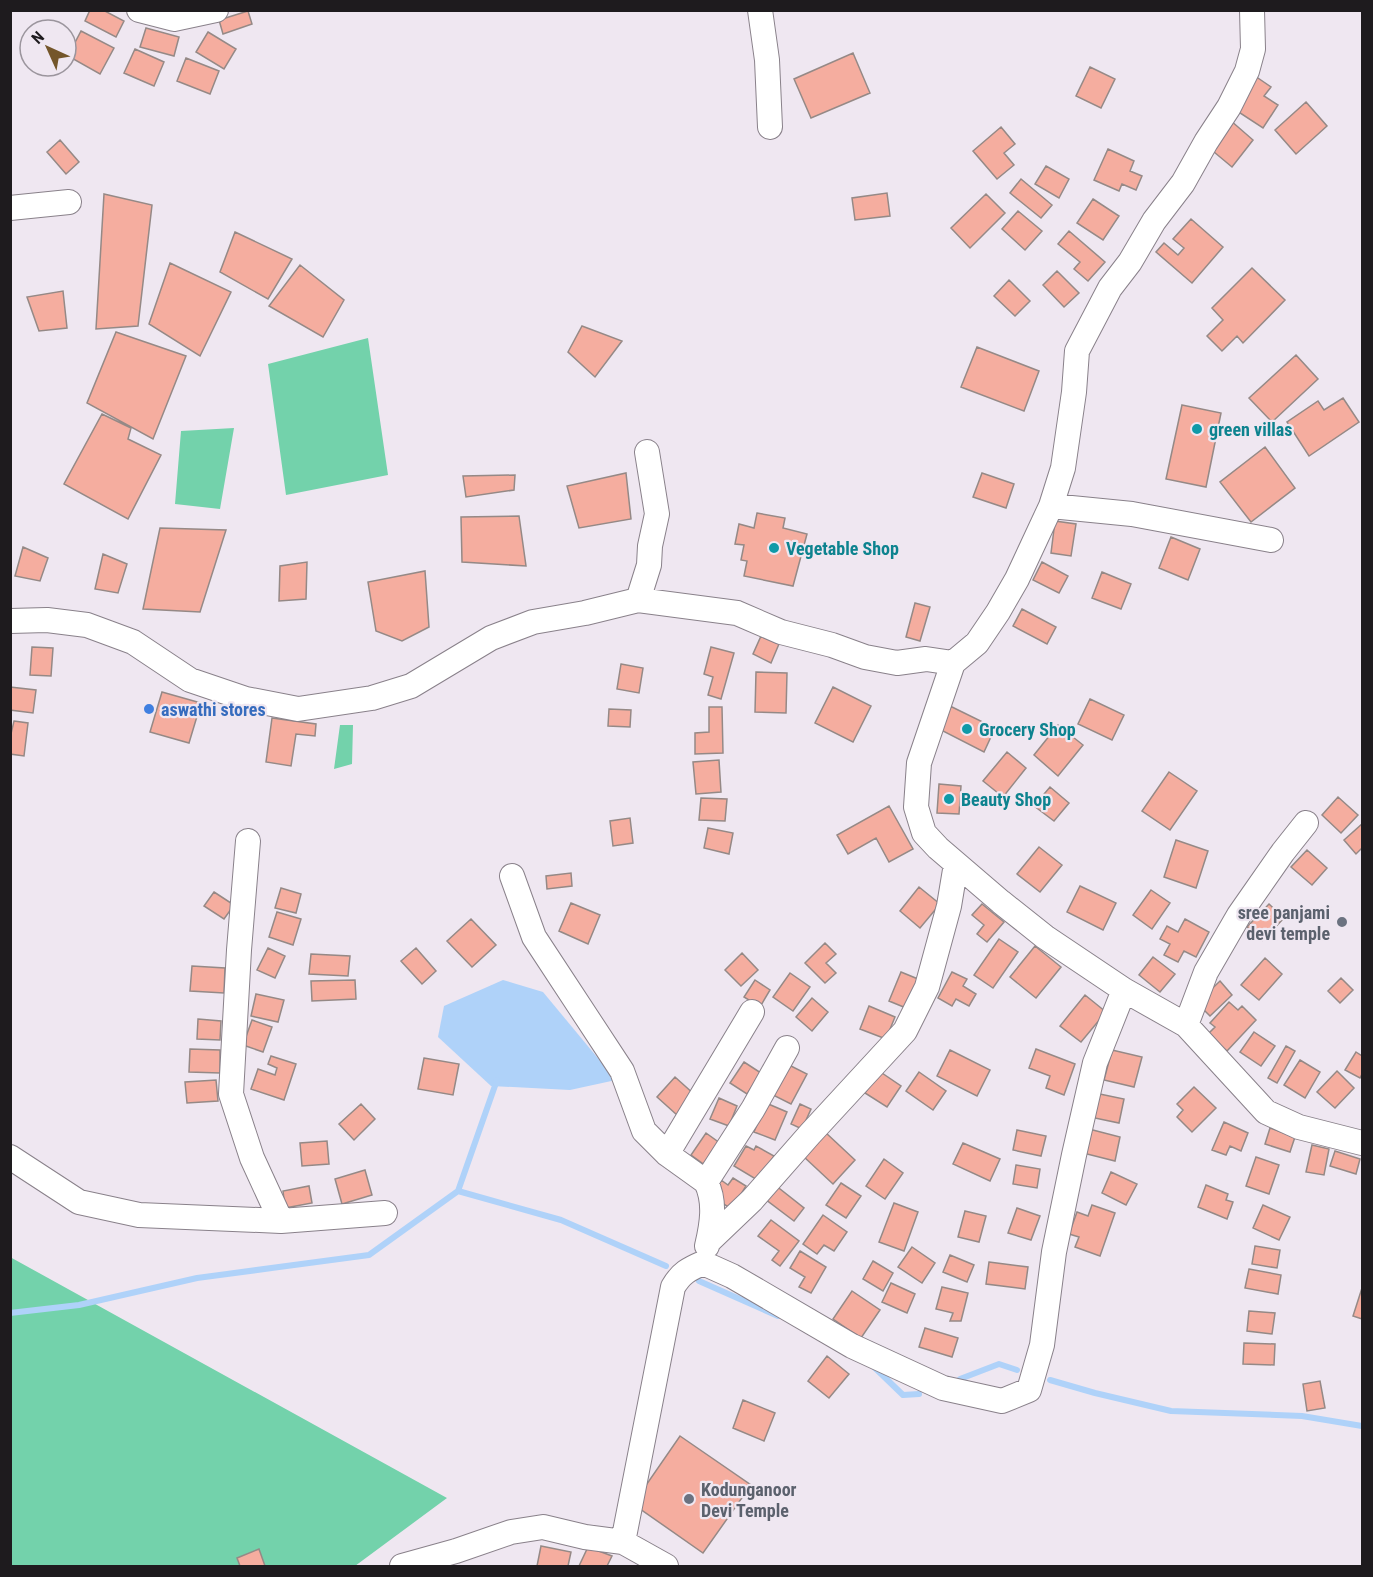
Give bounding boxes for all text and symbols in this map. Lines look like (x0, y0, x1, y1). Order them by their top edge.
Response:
north arrow (18, 18, 78, 78)
text: N (28, 28, 48, 48)
place label: green villas (1209, 419, 1292, 440)
marker: green villas (1190, 422, 1204, 436)
place label: Vegetable Shop (786, 538, 899, 559)
marker: Vegetable Shop (767, 541, 781, 555)
place label: aswathi stores (161, 699, 266, 720)
marker: aswathi stores (142, 702, 156, 716)
place label: Grocery Shop (979, 719, 1076, 740)
marker: Grocery Shop (960, 722, 974, 736)
place label: Beauty Shop (961, 789, 1051, 810)
marker: Beauty Shop (942, 792, 956, 806)
place label: sree panjami devi temple (1238, 902, 1330, 944)
marker: sree panjami devi temple (1335, 915, 1349, 929)
place label: Kodunganoor Devi Temple (701, 1479, 797, 1521)
marker: Kodunganoor Devi Temple (682, 1492, 696, 1506)

